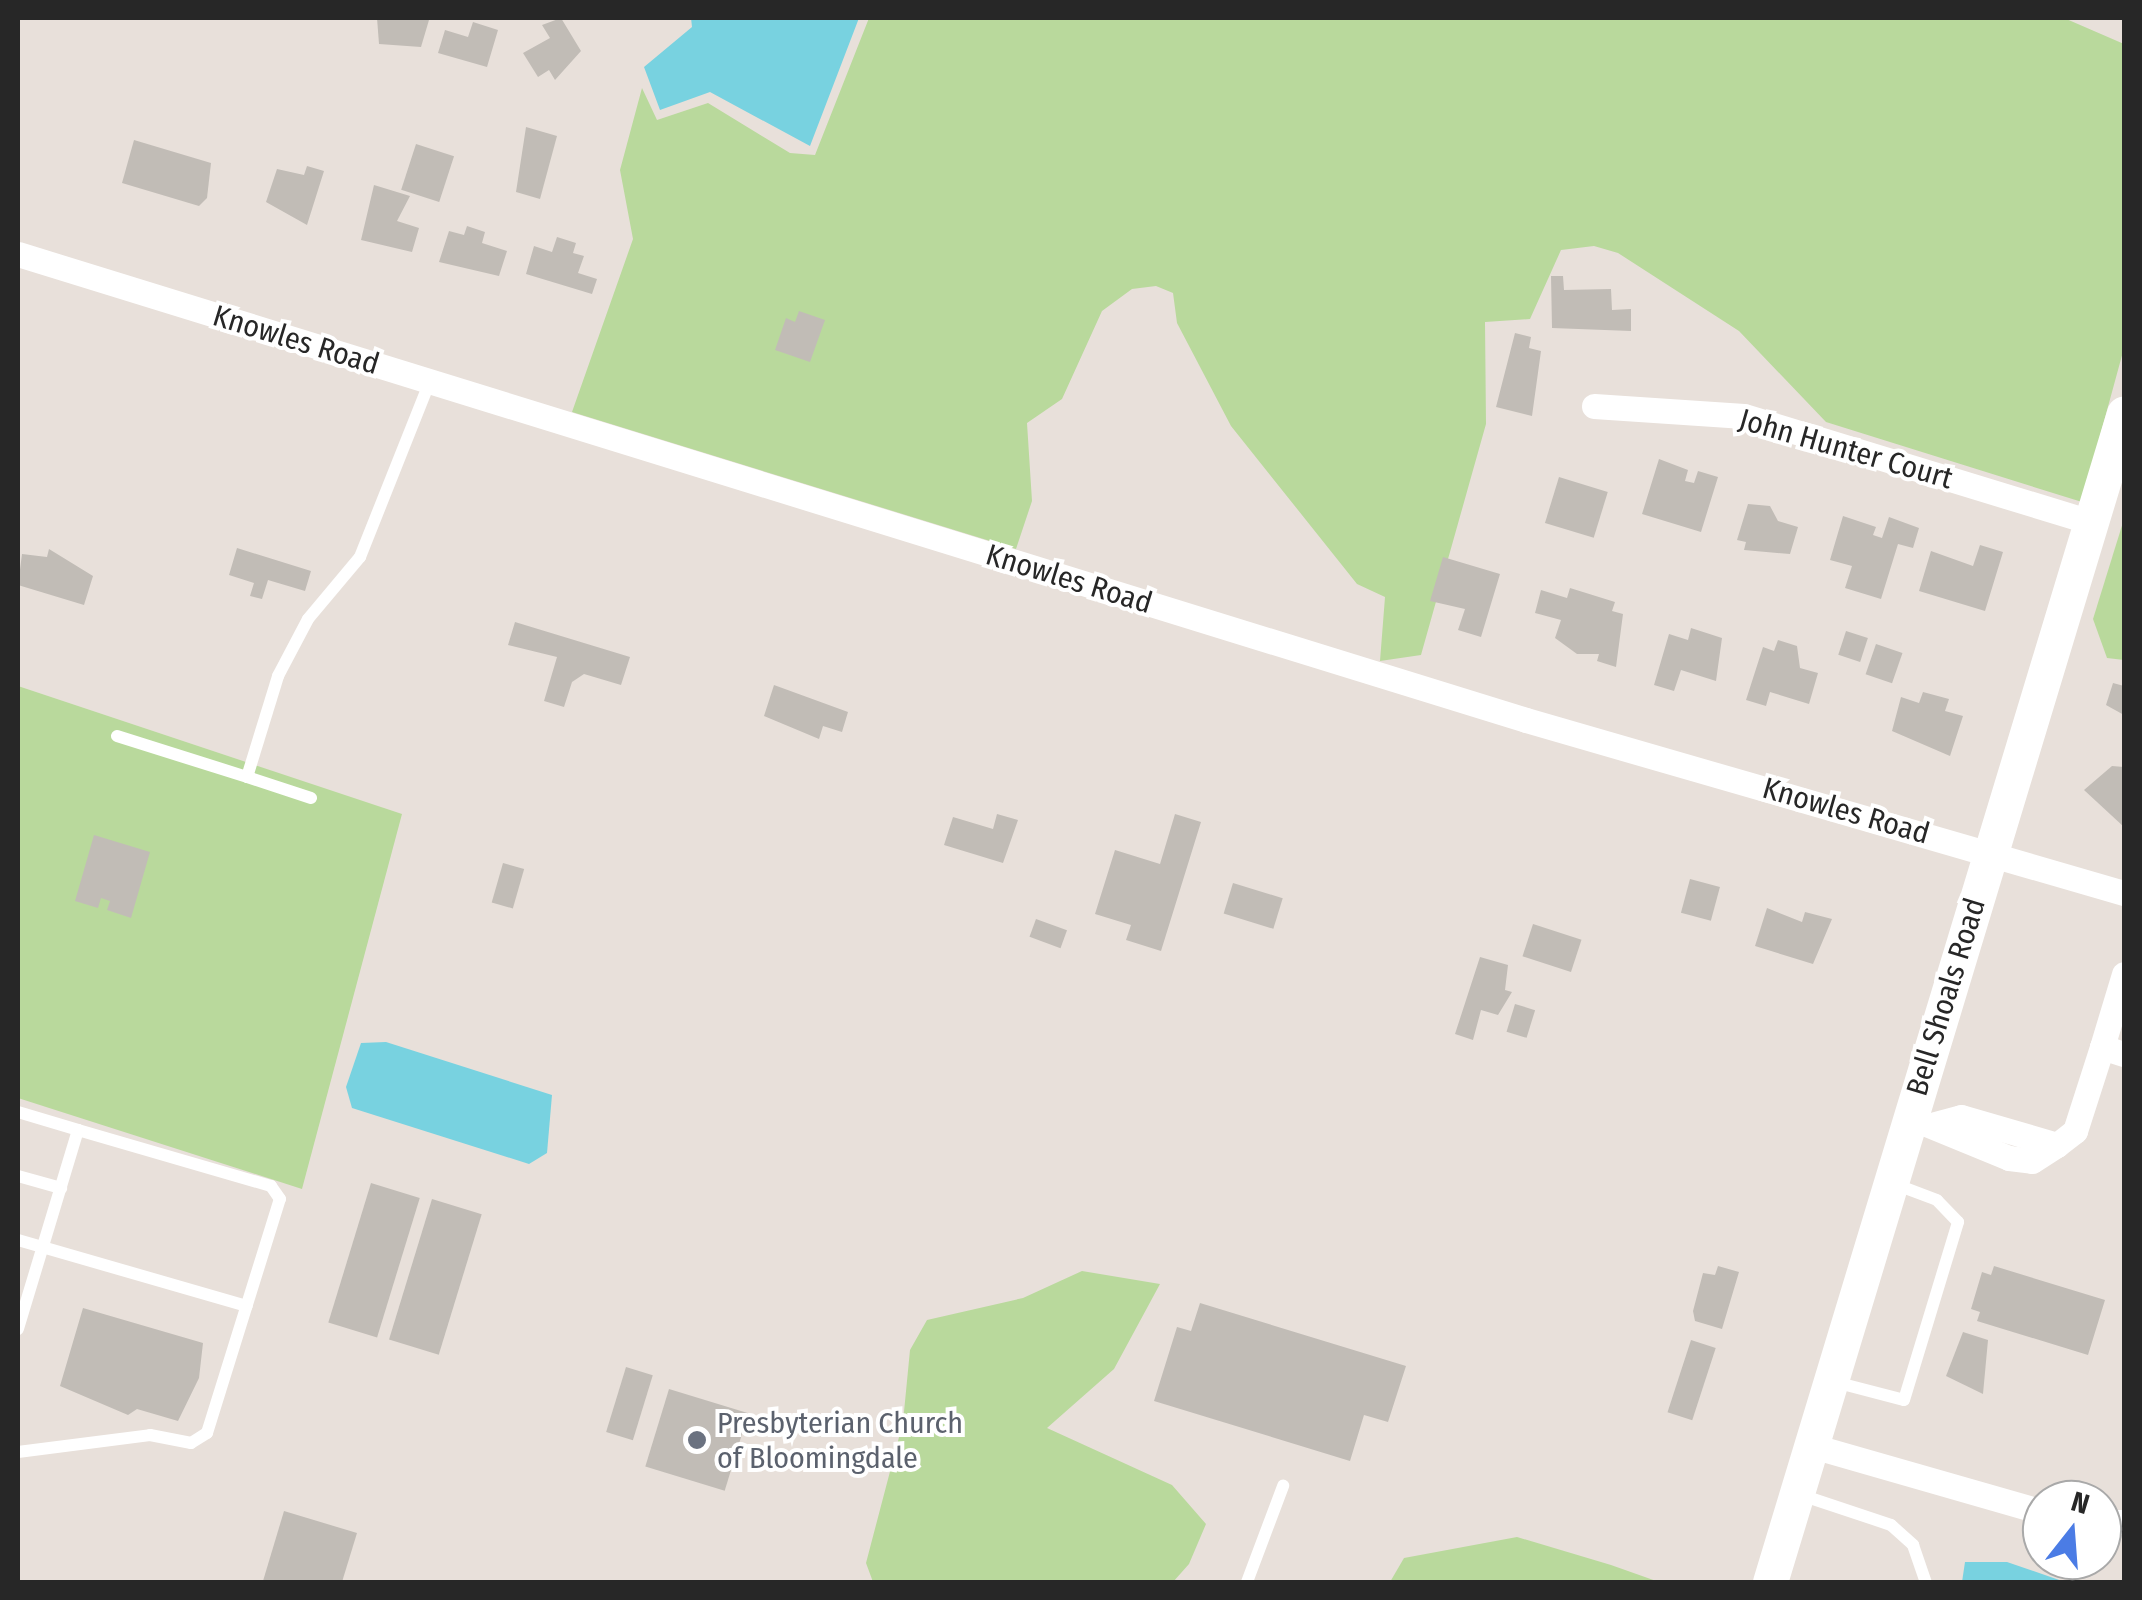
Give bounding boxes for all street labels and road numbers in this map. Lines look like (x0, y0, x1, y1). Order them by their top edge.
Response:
street label: Knowles Road (209, 298, 383, 382)
street label: John Hunter Court (1735, 401, 1957, 497)
street label: Knowles Road (982, 537, 1156, 621)
street label: Knowles Road (1758, 770, 1934, 852)
street label: Bell Shoals Road (1899, 894, 1993, 1100)

